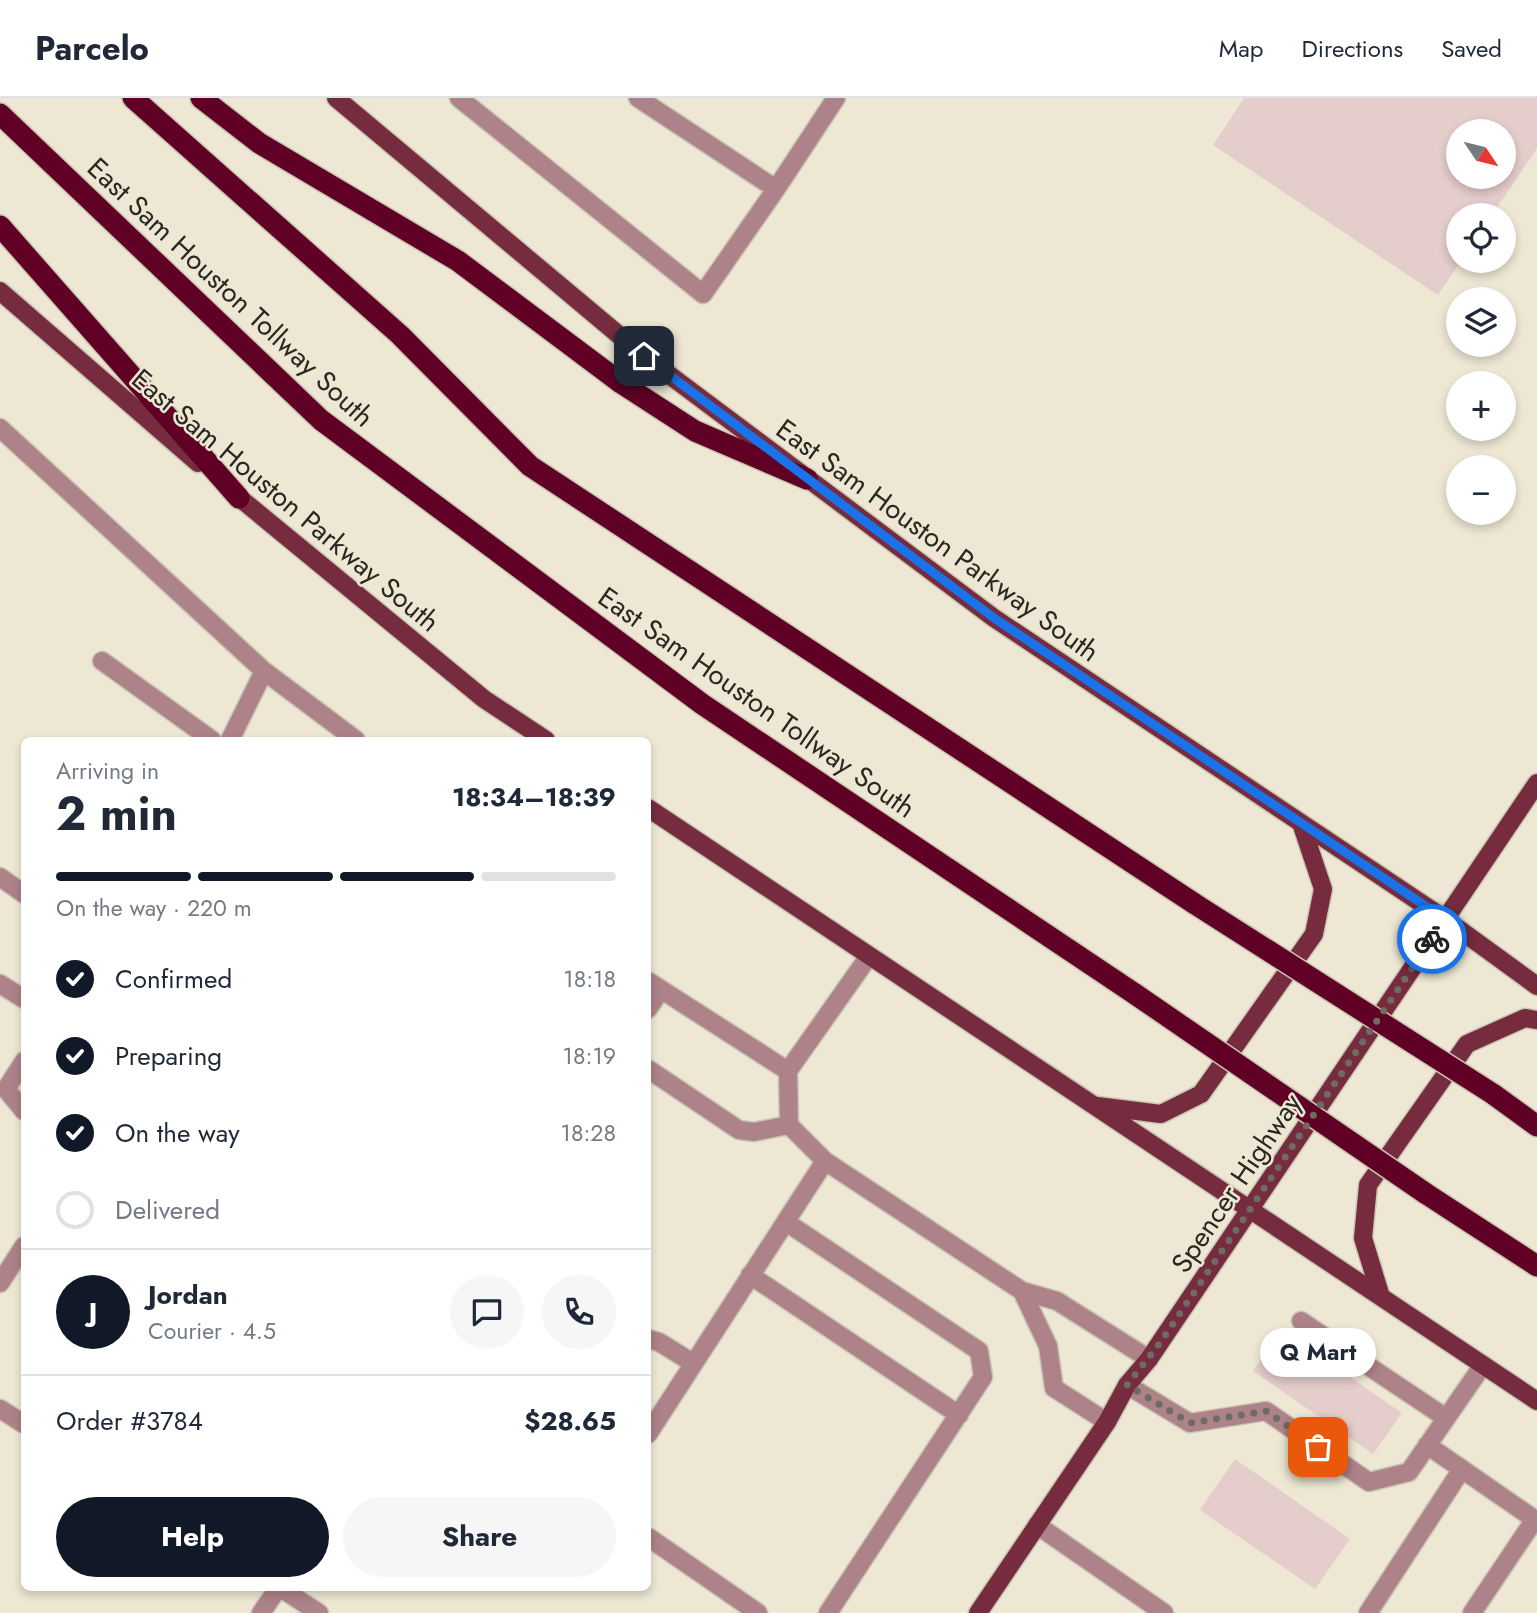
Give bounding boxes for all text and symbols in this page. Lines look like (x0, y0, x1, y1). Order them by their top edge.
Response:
text: Parcelo (35, 25, 149, 72)
text: Map (1219, 31, 1264, 66)
text: Directions (1302, 31, 1403, 66)
text: Saved (1441, 31, 1502, 66)
north arrow (1446, 119, 1516, 189)
map controls (1446, 119, 1516, 525)
street label: East Sam Houston Tollway South (78, 148, 383, 437)
button: locate (1446, 203, 1516, 273)
button: layers (1446, 287, 1516, 357)
pin (614, 326, 674, 386)
icon: home (625, 337, 663, 375)
street label: East Sam Houston Parkway South (123, 359, 449, 642)
button: + (1446, 371, 1516, 441)
street label: East Sam Houston Parkway South (768, 409, 1108, 672)
button: − (1446, 455, 1516, 525)
street label: East Sam Houston Tollway South (590, 577, 924, 828)
text: Arriving in (56, 754, 159, 788)
text: 18:34–18:39 (452, 778, 616, 816)
text: 2 min (56, 781, 177, 847)
text: On the way · 220 m (56, 891, 252, 925)
courier (1397, 904, 1467, 974)
icon: bike (1413, 920, 1451, 958)
icon: check (56, 960, 94, 998)
text: Confirmed (115, 960, 232, 998)
text: 18:18 (563, 962, 616, 996)
icon: check (56, 1037, 94, 1075)
text: Preparing (115, 1037, 222, 1075)
text: 18:19 (563, 1039, 616, 1073)
street label: Spencer Highway (1161, 1085, 1312, 1281)
icon: check (56, 1114, 94, 1152)
text: On the way (115, 1114, 240, 1152)
text: 18:28 (561, 1116, 616, 1150)
text: Delivered (115, 1191, 220, 1229)
button: chat (450, 1275, 524, 1349)
button: phone (542, 1275, 616, 1349)
text: Jordan (148, 1276, 228, 1314)
text: J (89, 1293, 97, 1331)
text: Courier · 4.5 (148, 1314, 276, 1348)
callout: Q Mart (1260, 1328, 1376, 1377)
text: Q Mart (1280, 1335, 1356, 1369)
text: Order #3784 (56, 1402, 203, 1440)
text: $28.65 (524, 1402, 616, 1440)
pin (1288, 1417, 1348, 1477)
icon: bag (1299, 1428, 1337, 1466)
button: Help (56, 1497, 329, 1577)
button: Share (343, 1497, 616, 1577)

